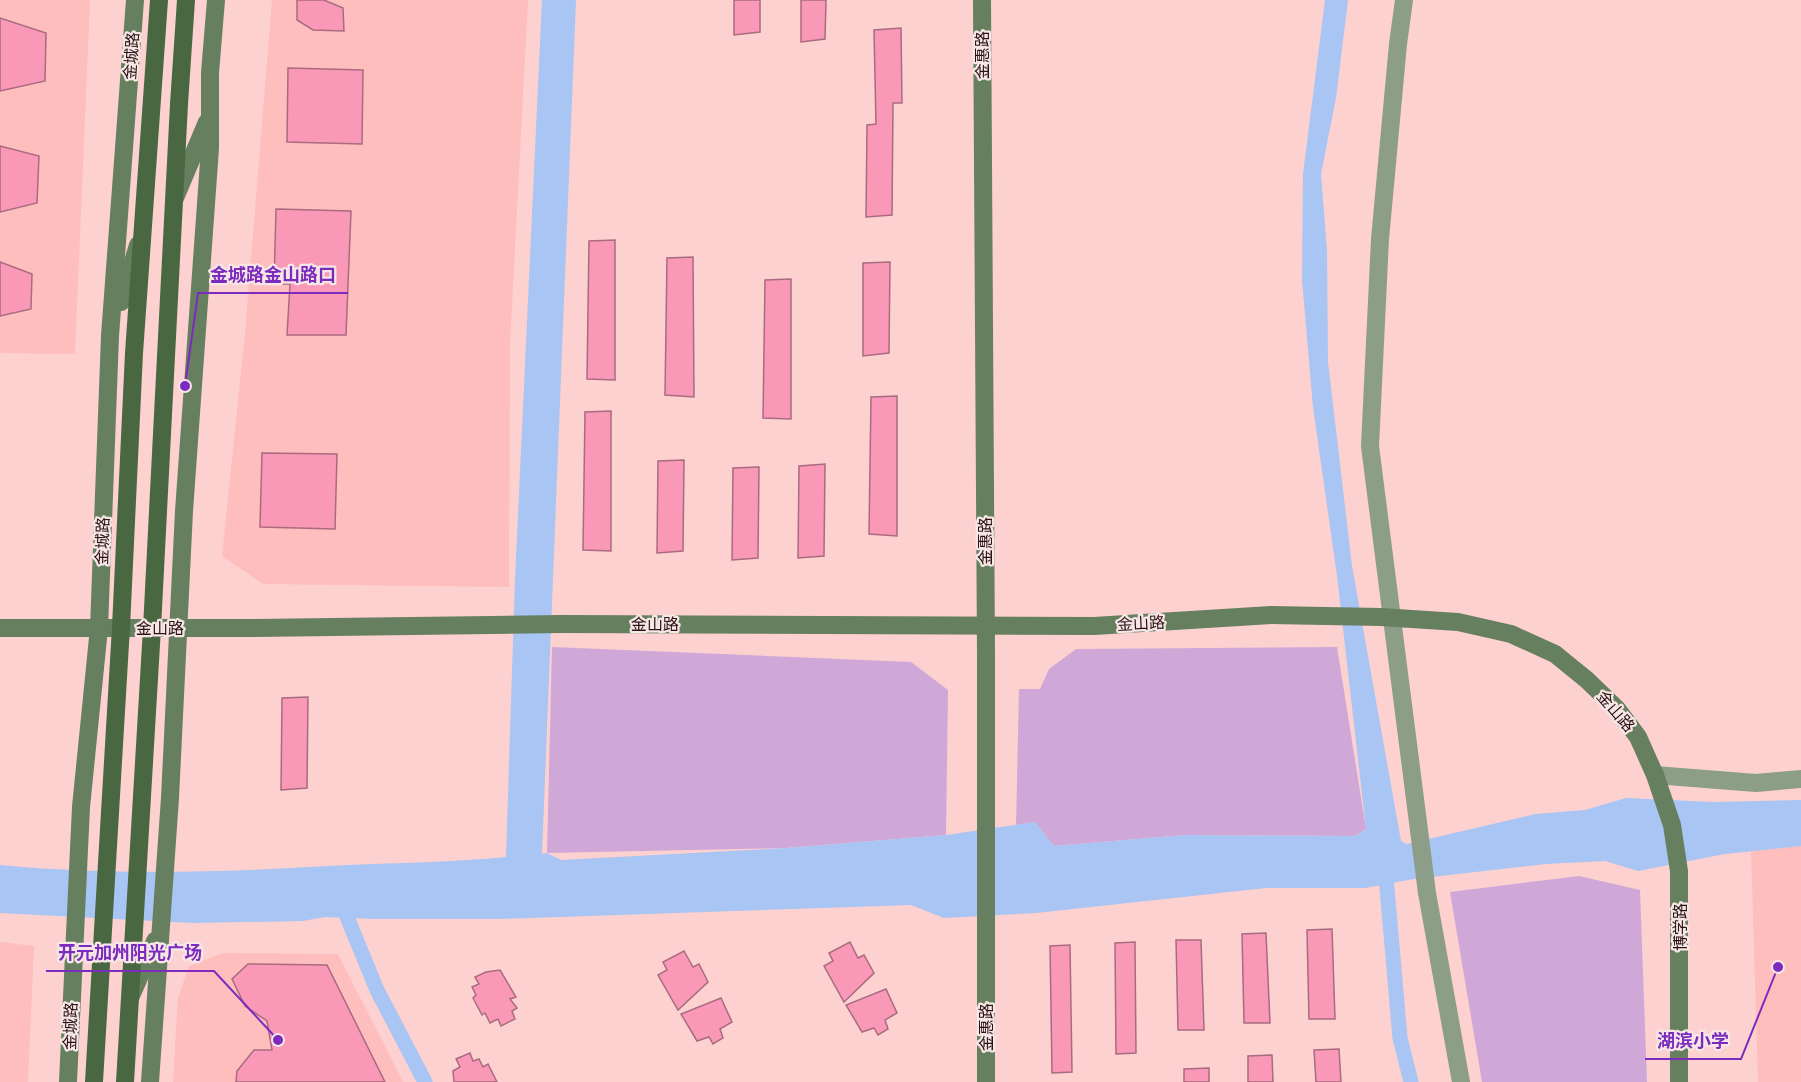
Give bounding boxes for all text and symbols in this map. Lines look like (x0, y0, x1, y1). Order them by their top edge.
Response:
street label: 金城路 (121, 31, 145, 81)
street label: 金惠路 (974, 31, 994, 79)
callout: 金城路金山路口 (198, 257, 348, 293)
text: 金城路金山路口 (210, 265, 336, 288)
street label: 金城路 (93, 517, 115, 565)
street label: 金惠路 (977, 517, 997, 565)
street label: 金山路 (1117, 614, 1166, 636)
street label: 金山路 (631, 616, 679, 636)
street label: 金山路 (136, 620, 184, 640)
street label: 金山路 (1591, 688, 1638, 737)
street label: 博学路 (1672, 903, 1692, 951)
callout: 开元加州阳光广场 (46, 935, 214, 971)
text: 开元加州阳光广场 (58, 943, 202, 966)
street label: 金城路 (61, 1002, 83, 1050)
street label: 金惠路 (978, 1003, 998, 1051)
callout: 湖滨小学 (1645, 1023, 1741, 1059)
text: 湖滨小学 (1657, 1031, 1729, 1054)

